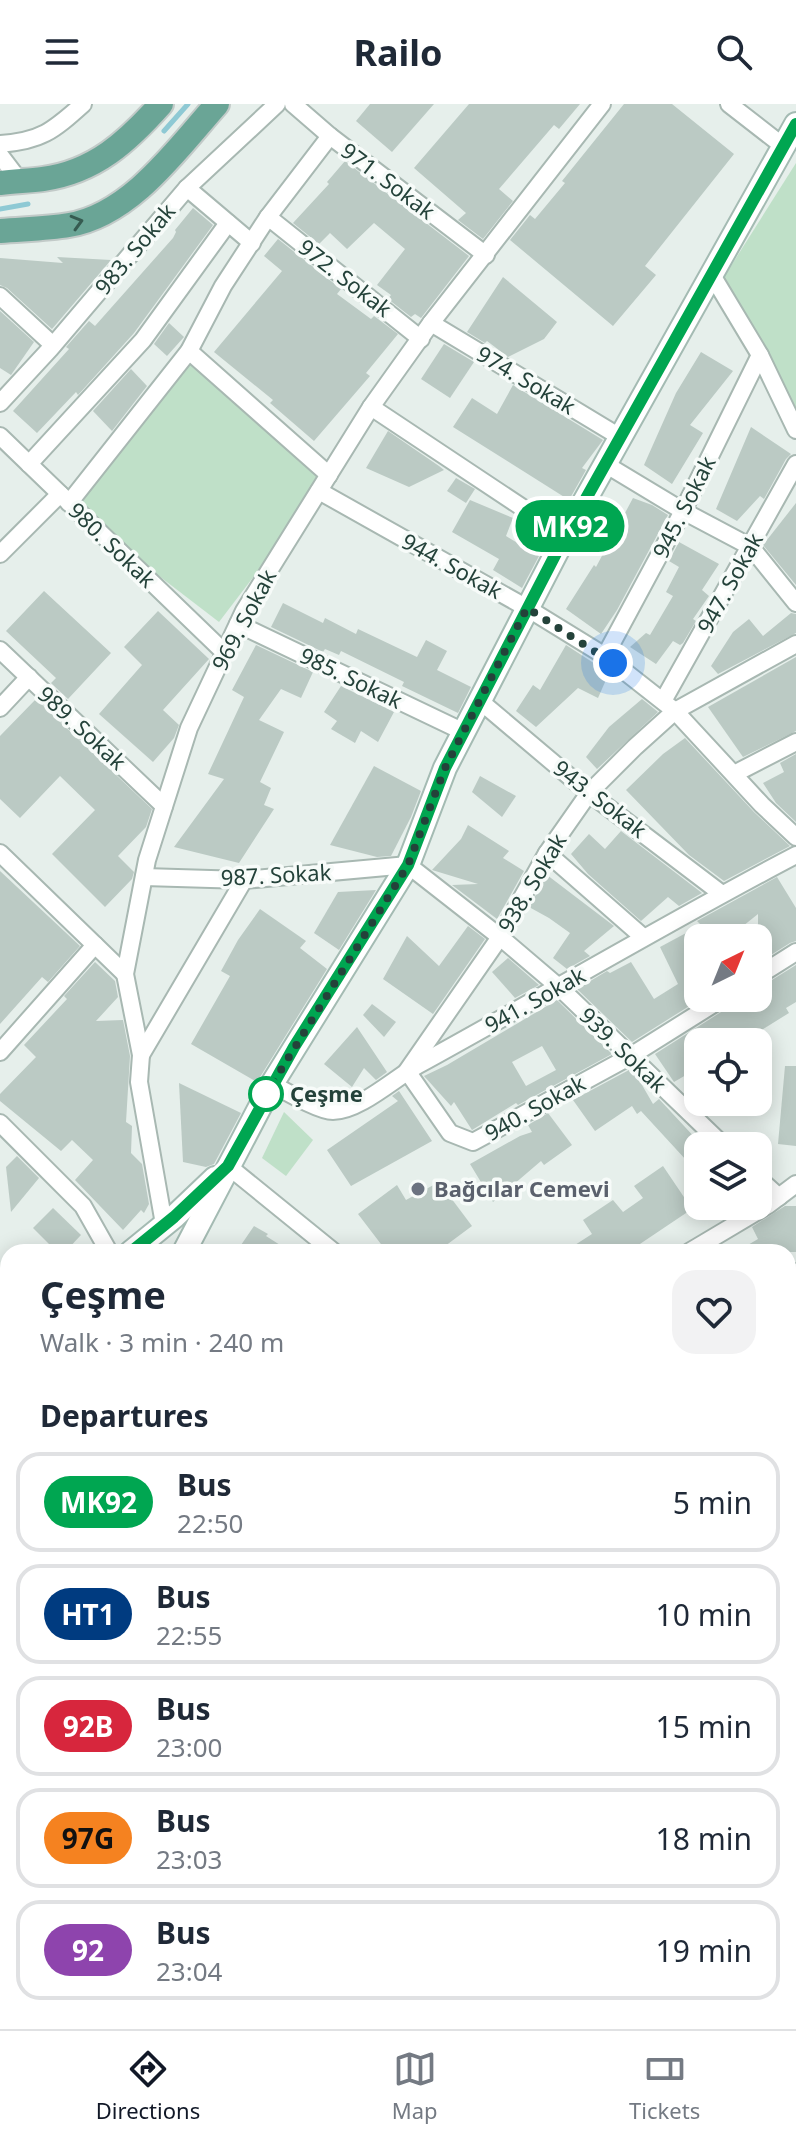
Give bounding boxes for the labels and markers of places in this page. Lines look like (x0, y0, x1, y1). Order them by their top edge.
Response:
marker: Çeşme (249, 1077, 283, 1111)
place label: Çeşme (290, 1078, 363, 1108)
place label: Bağcılar Cemevi (434, 1173, 609, 1203)
marker: Bağcılar Cemevi (409, 1180, 427, 1198)

